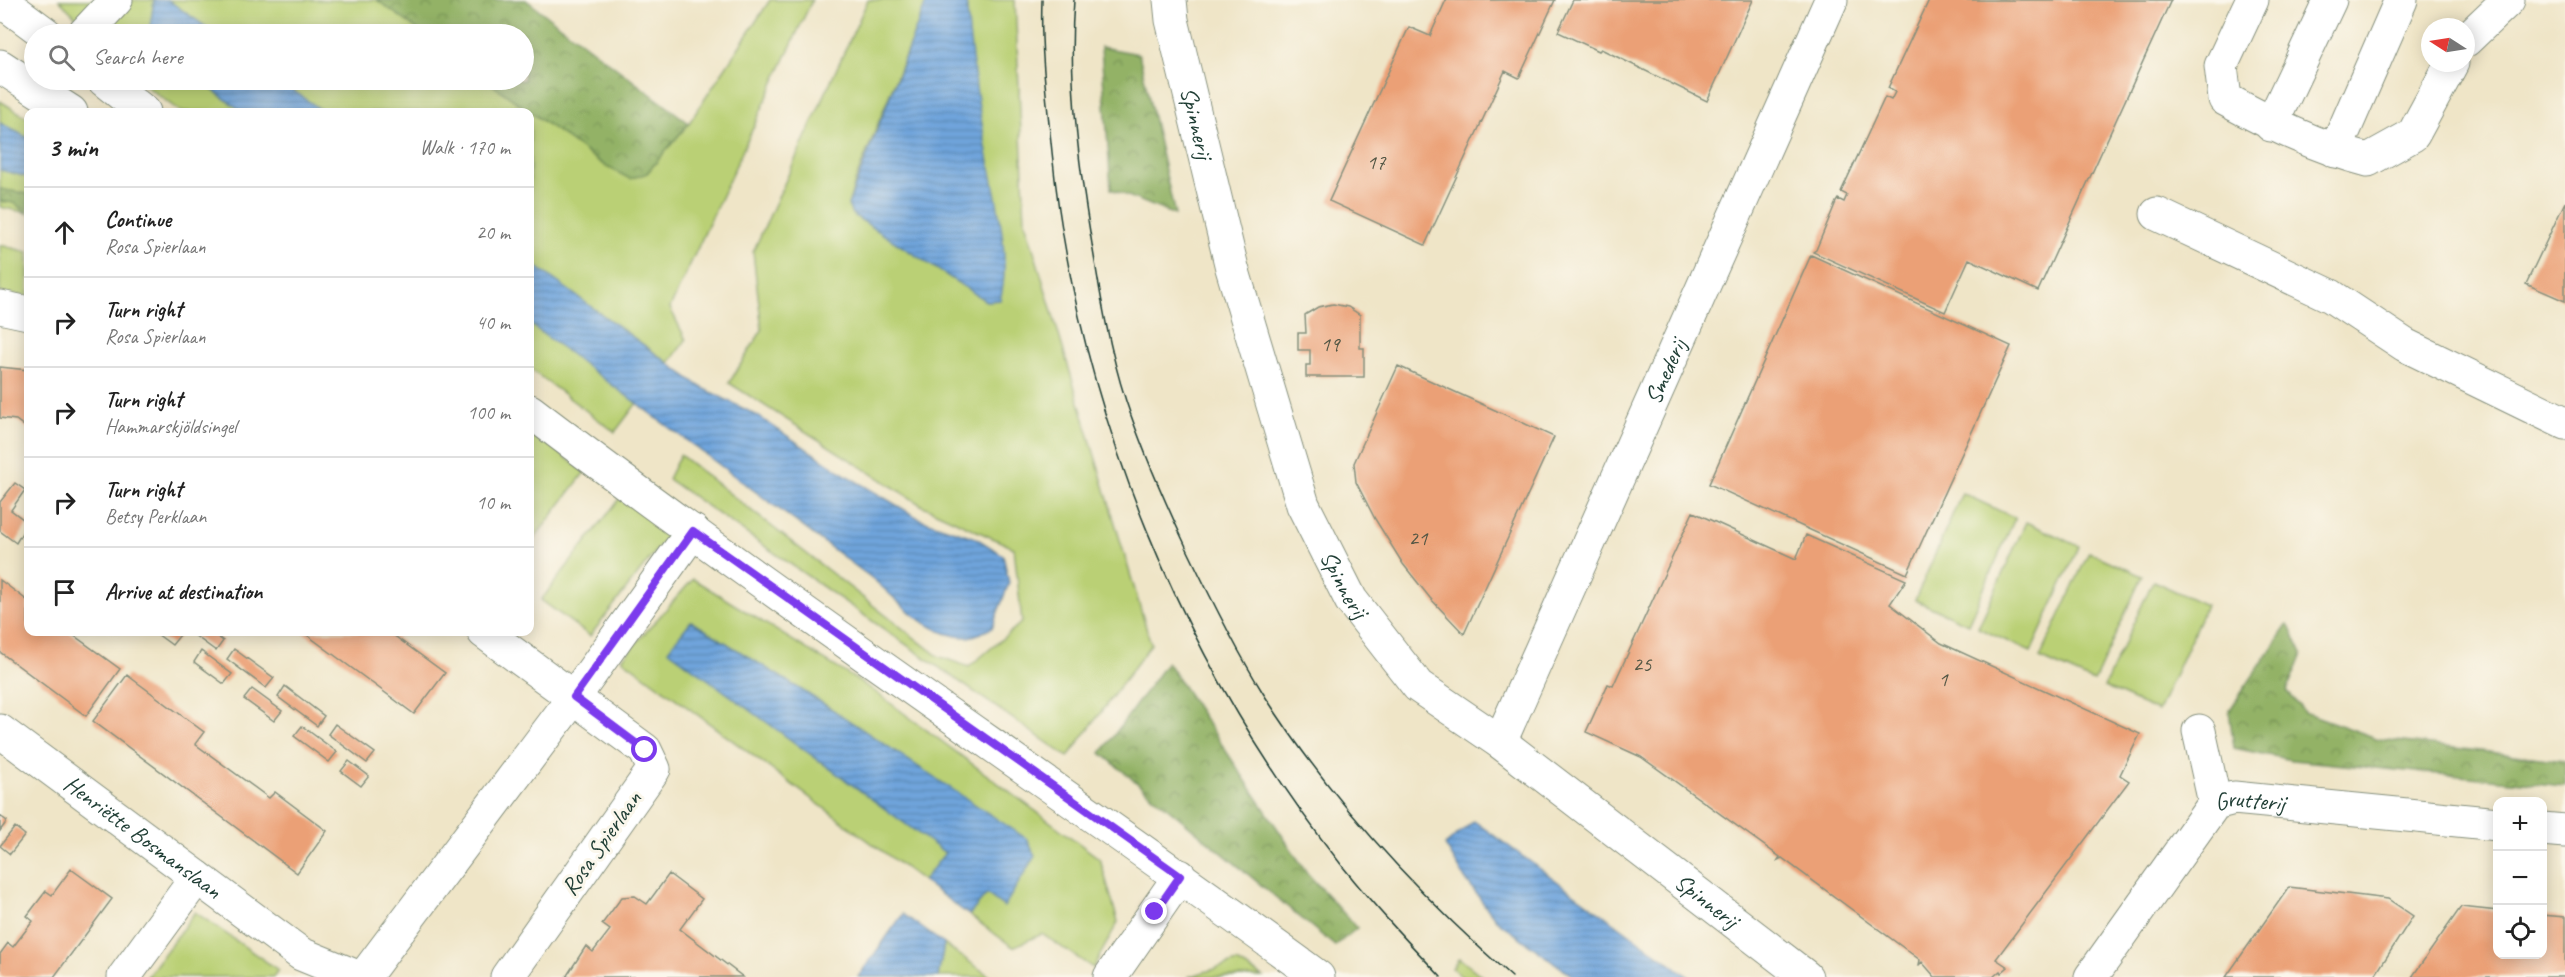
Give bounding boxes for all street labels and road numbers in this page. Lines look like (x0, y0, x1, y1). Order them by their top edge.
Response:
street label: Spinnerij (1174, 84, 1221, 165)
street label: Smederij (1638, 331, 1694, 408)
street label: Spinnerij (1314, 546, 1377, 627)
street label: Henriëtte Bosmanslaan (58, 769, 228, 905)
street label: Grutterij (2211, 783, 2289, 818)
street label: Rosa Spierlaan (554, 785, 648, 901)
street label: Spinnerij (1669, 867, 1747, 937)

